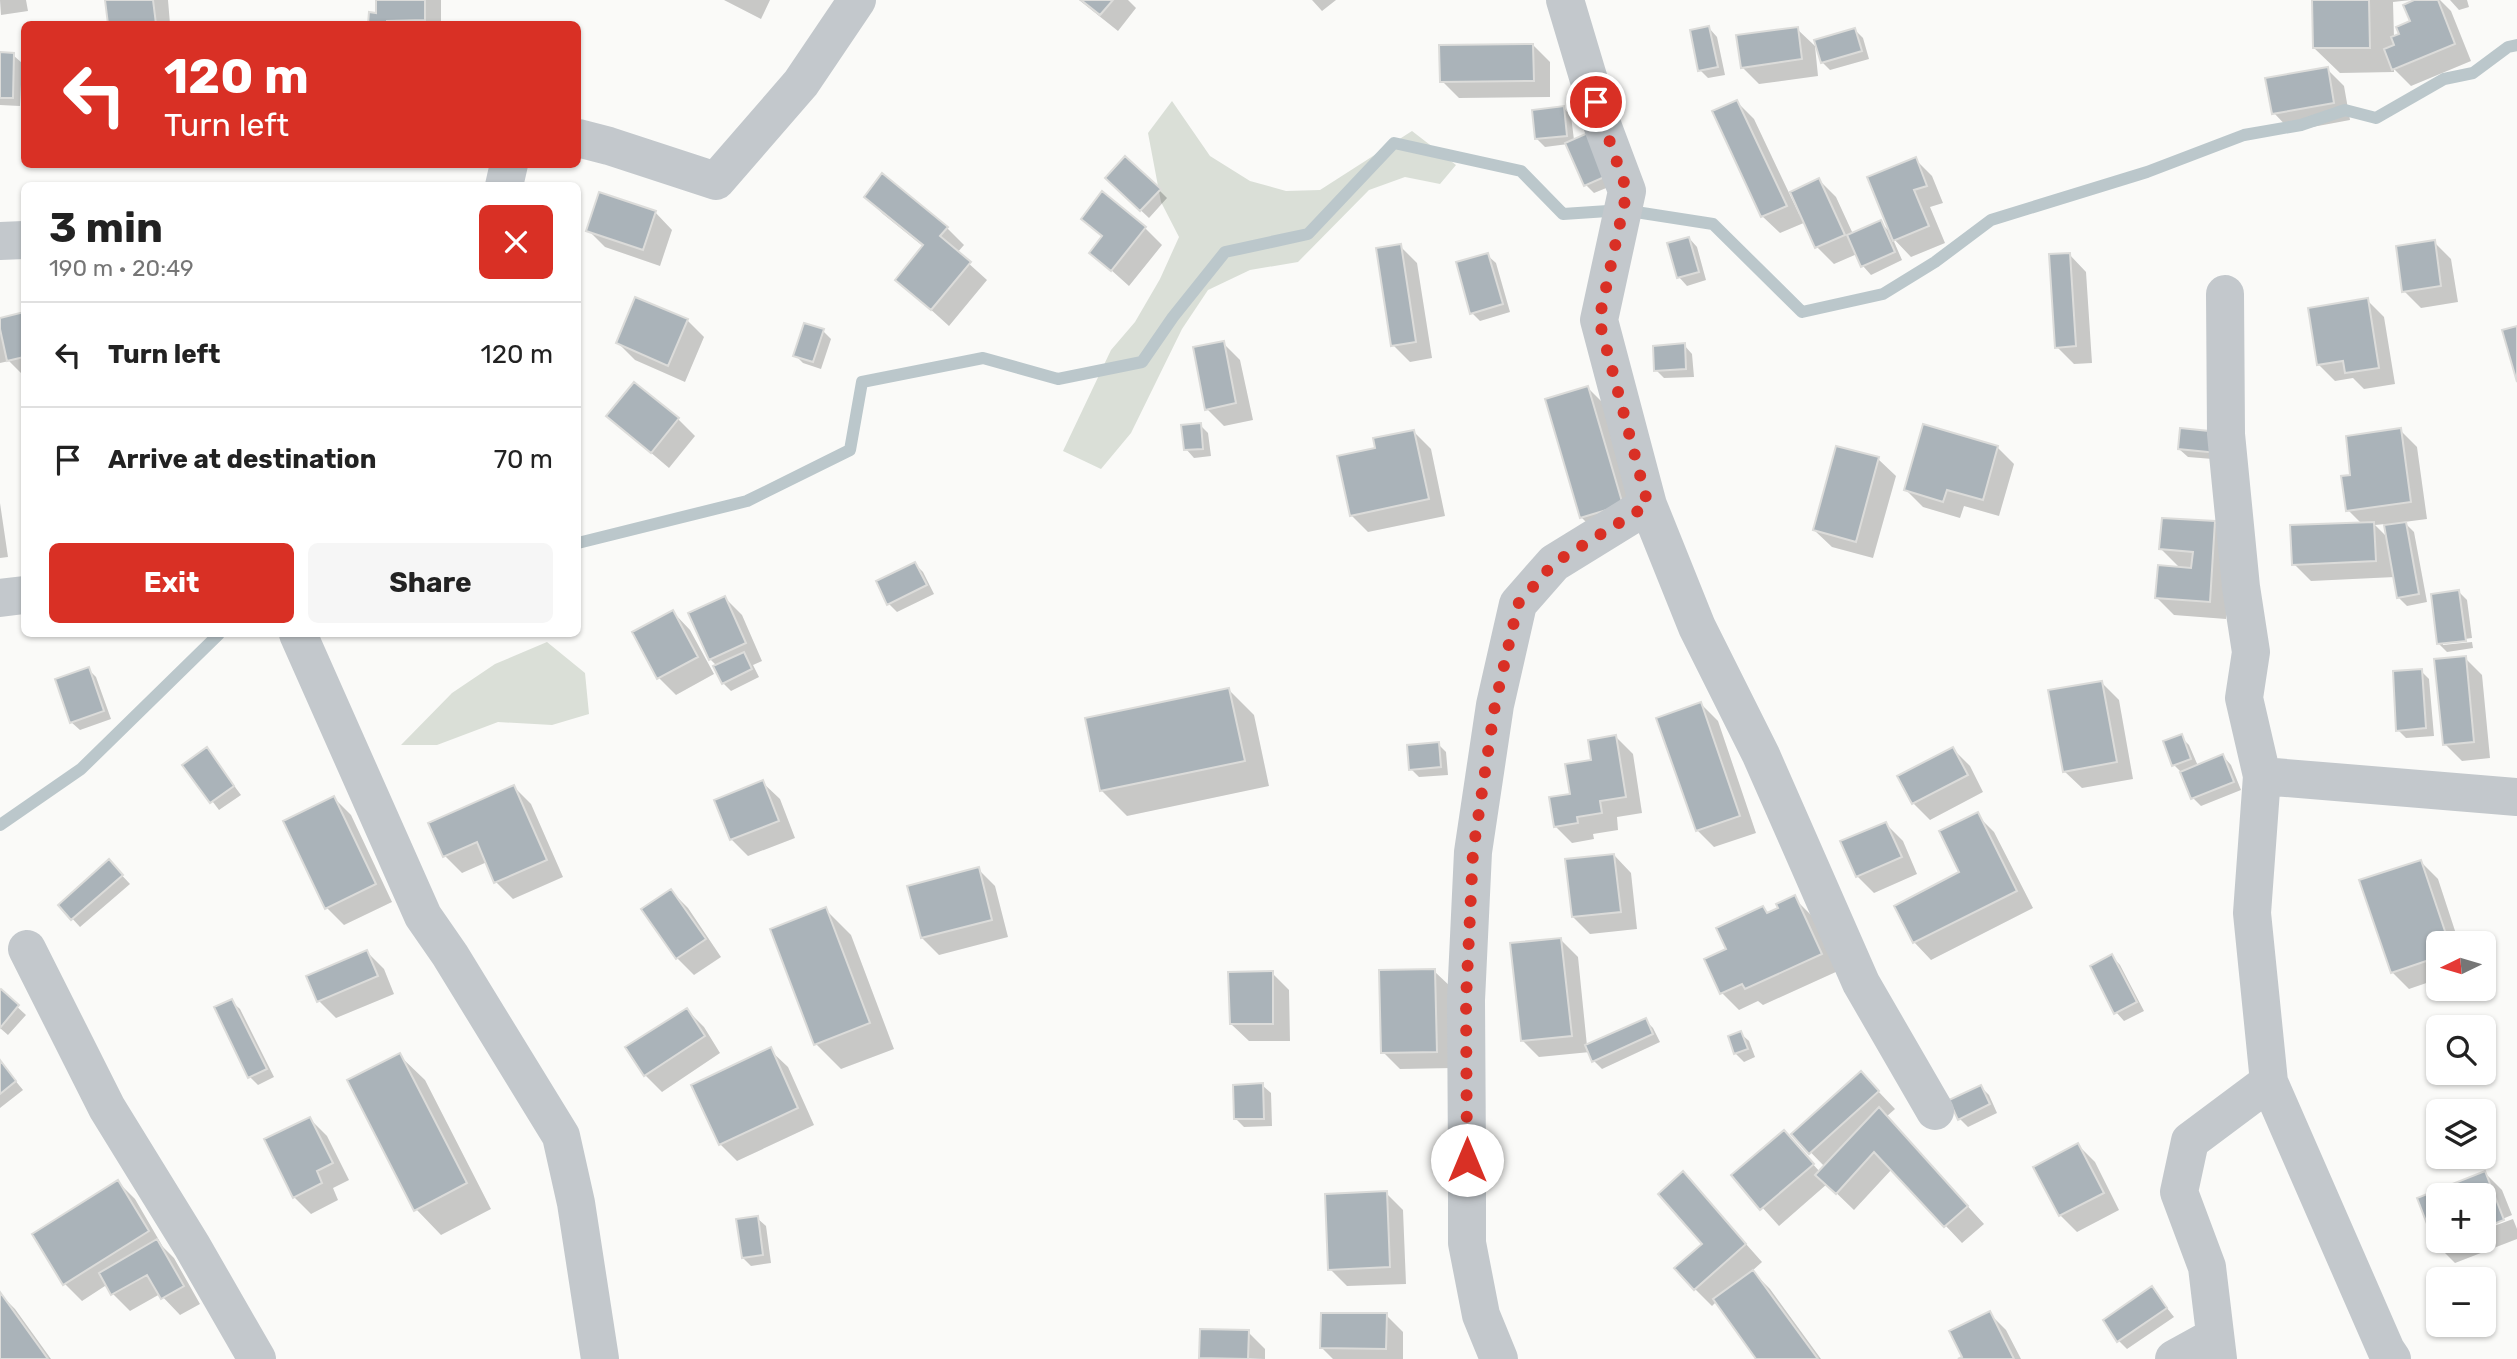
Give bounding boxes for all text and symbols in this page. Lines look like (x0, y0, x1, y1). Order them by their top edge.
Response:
text: 120 m (164, 47, 309, 105)
icon: left (49, 49, 140, 140)
pin (1566, 72, 1626, 132)
icon: arrive (1577, 83, 1615, 121)
text: Turn left (164, 106, 289, 144)
text: 3 min (49, 203, 163, 253)
button: close (479, 205, 553, 279)
text: 190 m · 20:49 (49, 254, 194, 282)
icon: left (49, 336, 87, 374)
text: Turn left (108, 339, 220, 370)
text: 120 m (481, 339, 553, 370)
icon: arrive (49, 441, 87, 479)
text: Arrive at destination (108, 444, 376, 475)
text: 70 m (494, 444, 553, 475)
button: Exit (49, 543, 294, 623)
button: Share (308, 543, 553, 623)
north arrow (2426, 931, 2496, 1001)
map controls (2426, 931, 2496, 1337)
button: search (2426, 1015, 2496, 1085)
button: layers (2426, 1099, 2496, 1169)
position arrow (1430, 1123, 1504, 1197)
button: + (2426, 1183, 2496, 1253)
button: − (2426, 1267, 2496, 1337)

